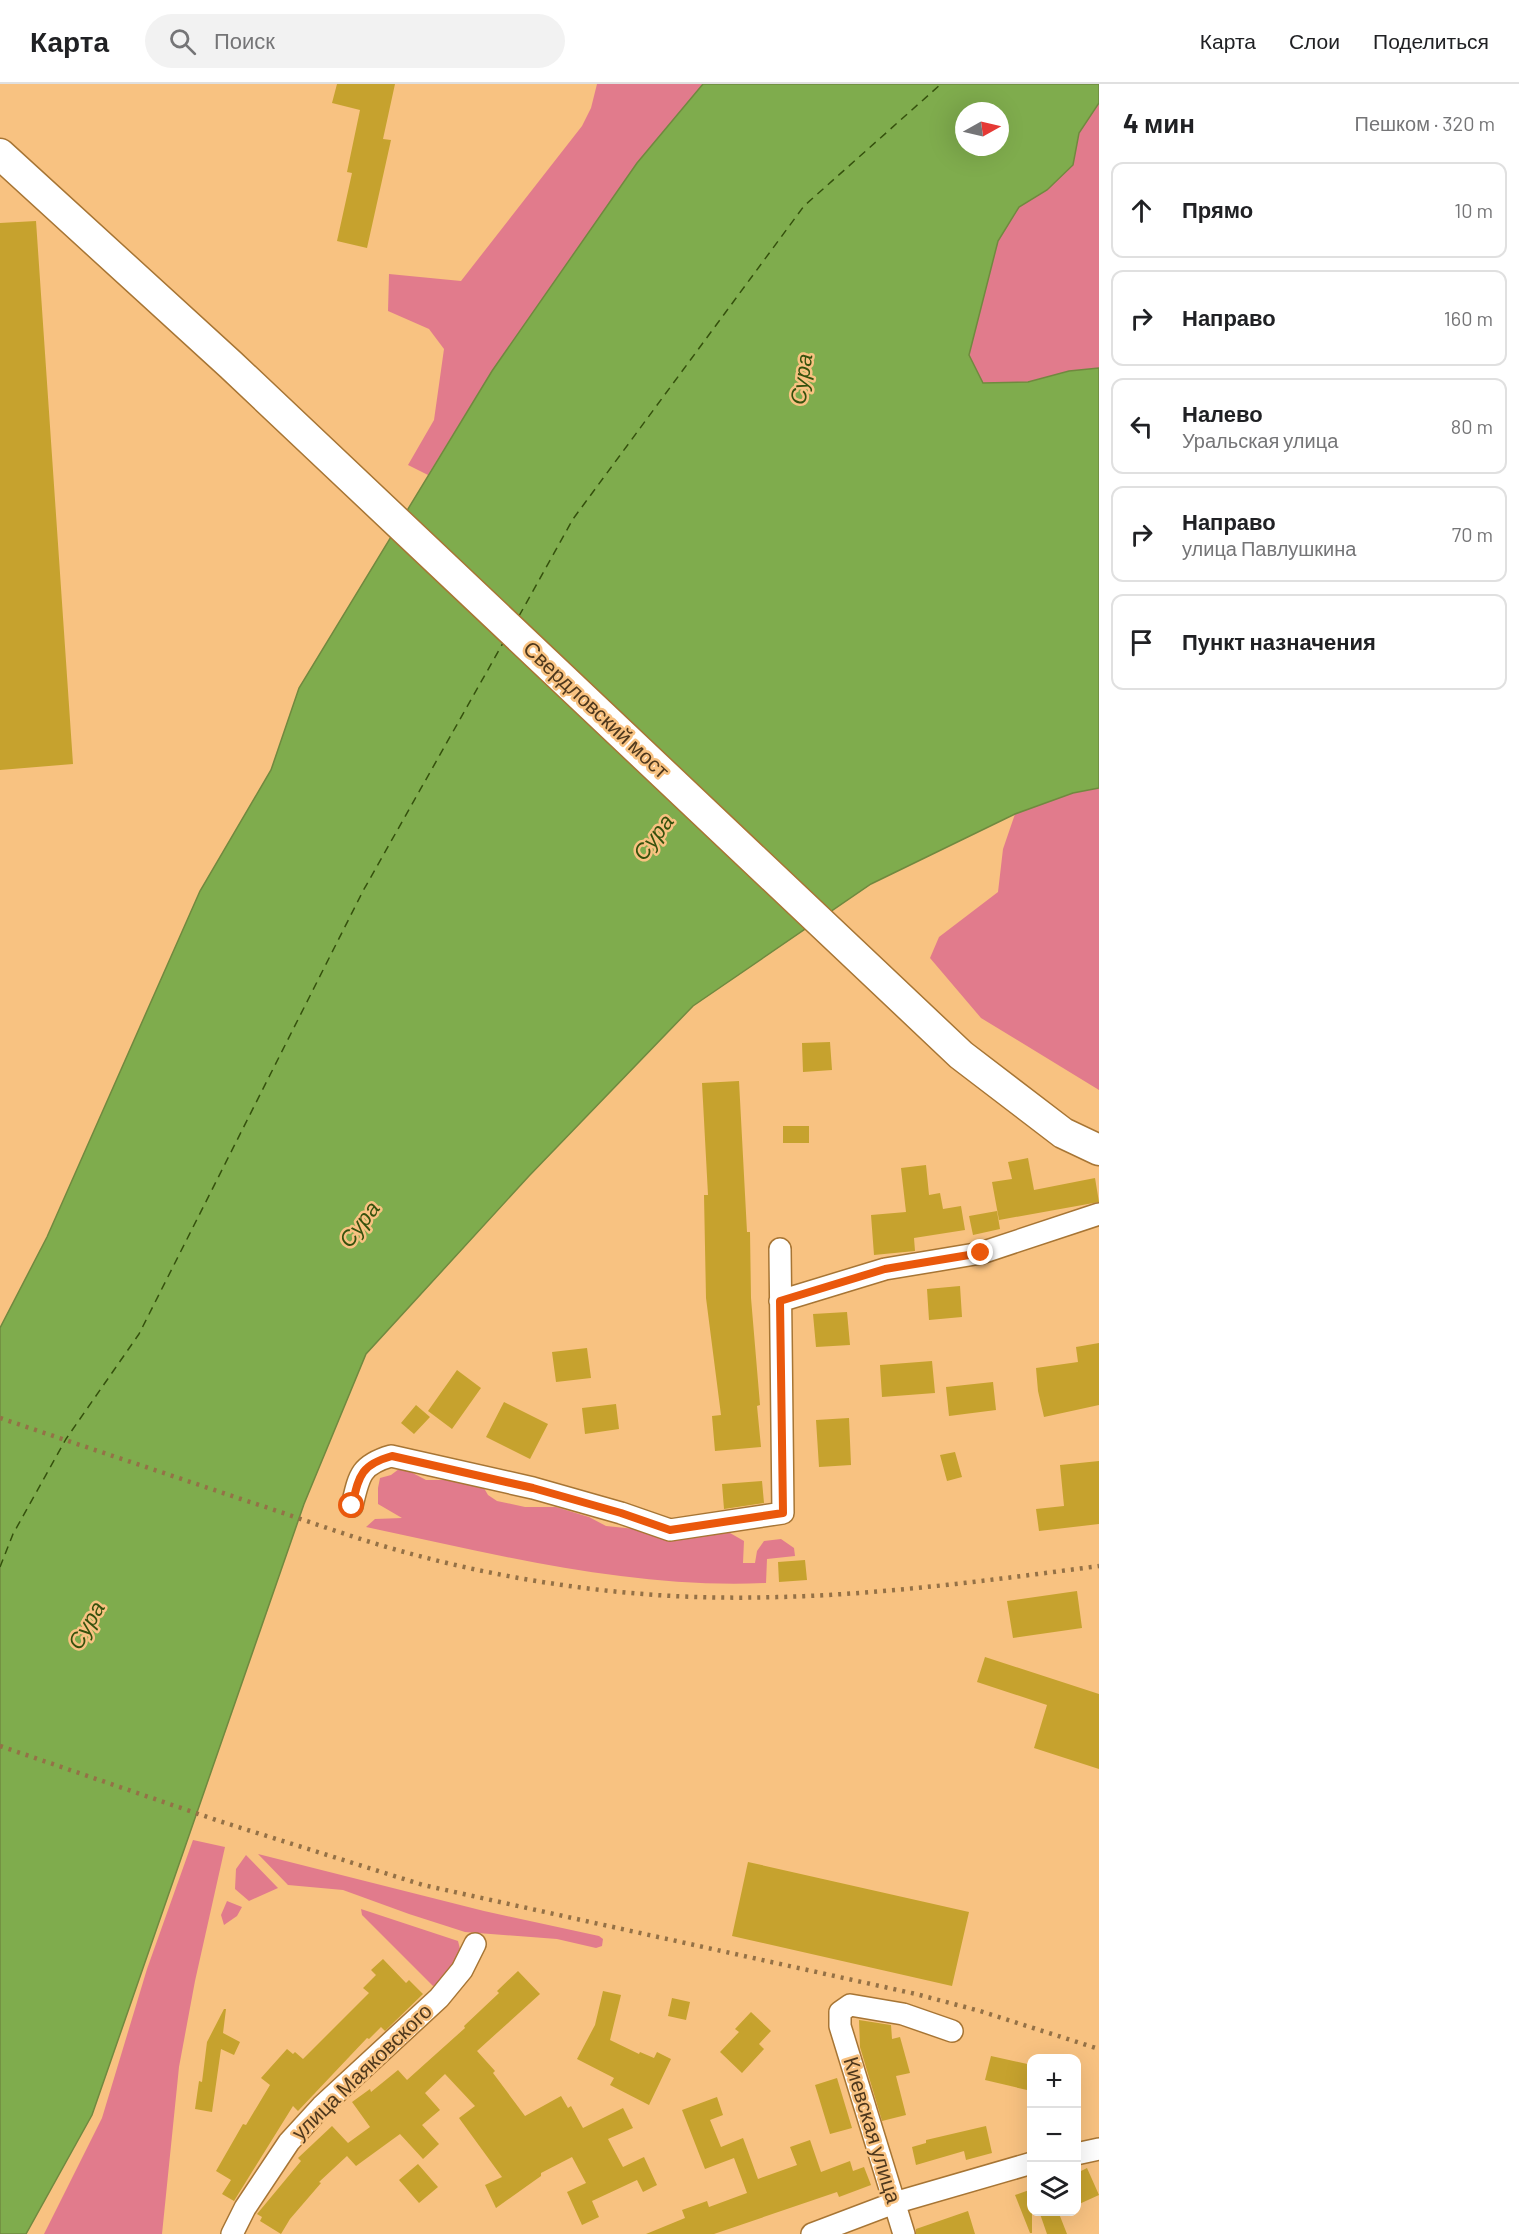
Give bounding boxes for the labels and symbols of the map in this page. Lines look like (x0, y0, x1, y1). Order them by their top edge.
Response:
north arrow (955, 102, 1009, 156)
water label: Сура (784, 352, 817, 406)
street label: Свердловский мост (519, 635, 675, 783)
water label: Сура (626, 808, 679, 865)
water label: Сура (332, 1195, 385, 1252)
route end (967, 1239, 993, 1265)
route start (338, 1492, 364, 1518)
water label: Сура (61, 1596, 110, 1654)
street label: улица Маяковского (286, 1998, 436, 2144)
street label: Киевская улица (839, 2053, 908, 2206)

